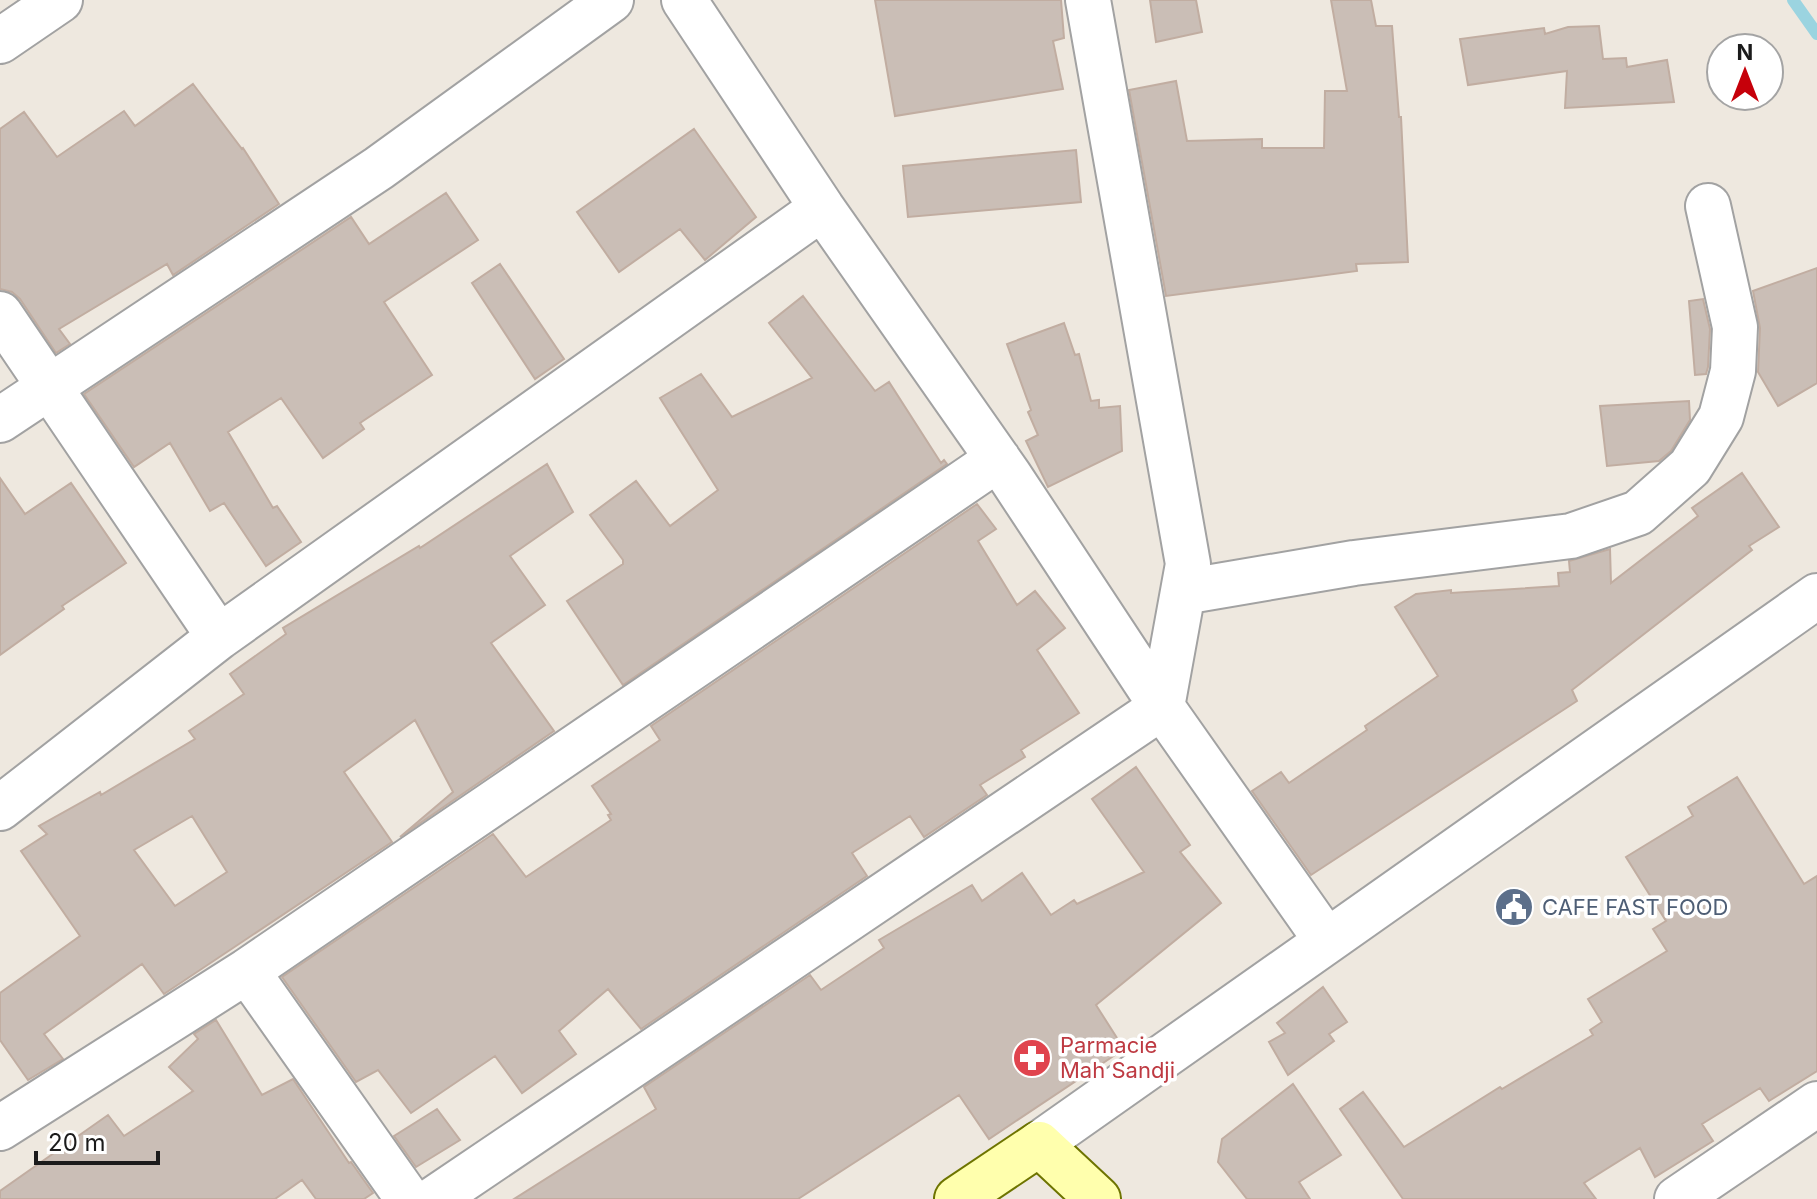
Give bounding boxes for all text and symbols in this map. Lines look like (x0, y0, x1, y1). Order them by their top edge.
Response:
north arrow (1705, 32, 1785, 112)
text: N (1737, 39, 1753, 65)
public building icon: CAFE FAST FOOD (1493, 886, 1535, 928)
place label: CAFE FAST FOOD (1542, 894, 1728, 920)
place label: Parmacie Mah Sandji (1060, 1032, 1175, 1083)
pharmacy icon: Parmacie Mah Sandji (1011, 1037, 1053, 1079)
scale bar (36, 1115, 158, 1165)
text: 20 m (48, 1128, 106, 1157)

